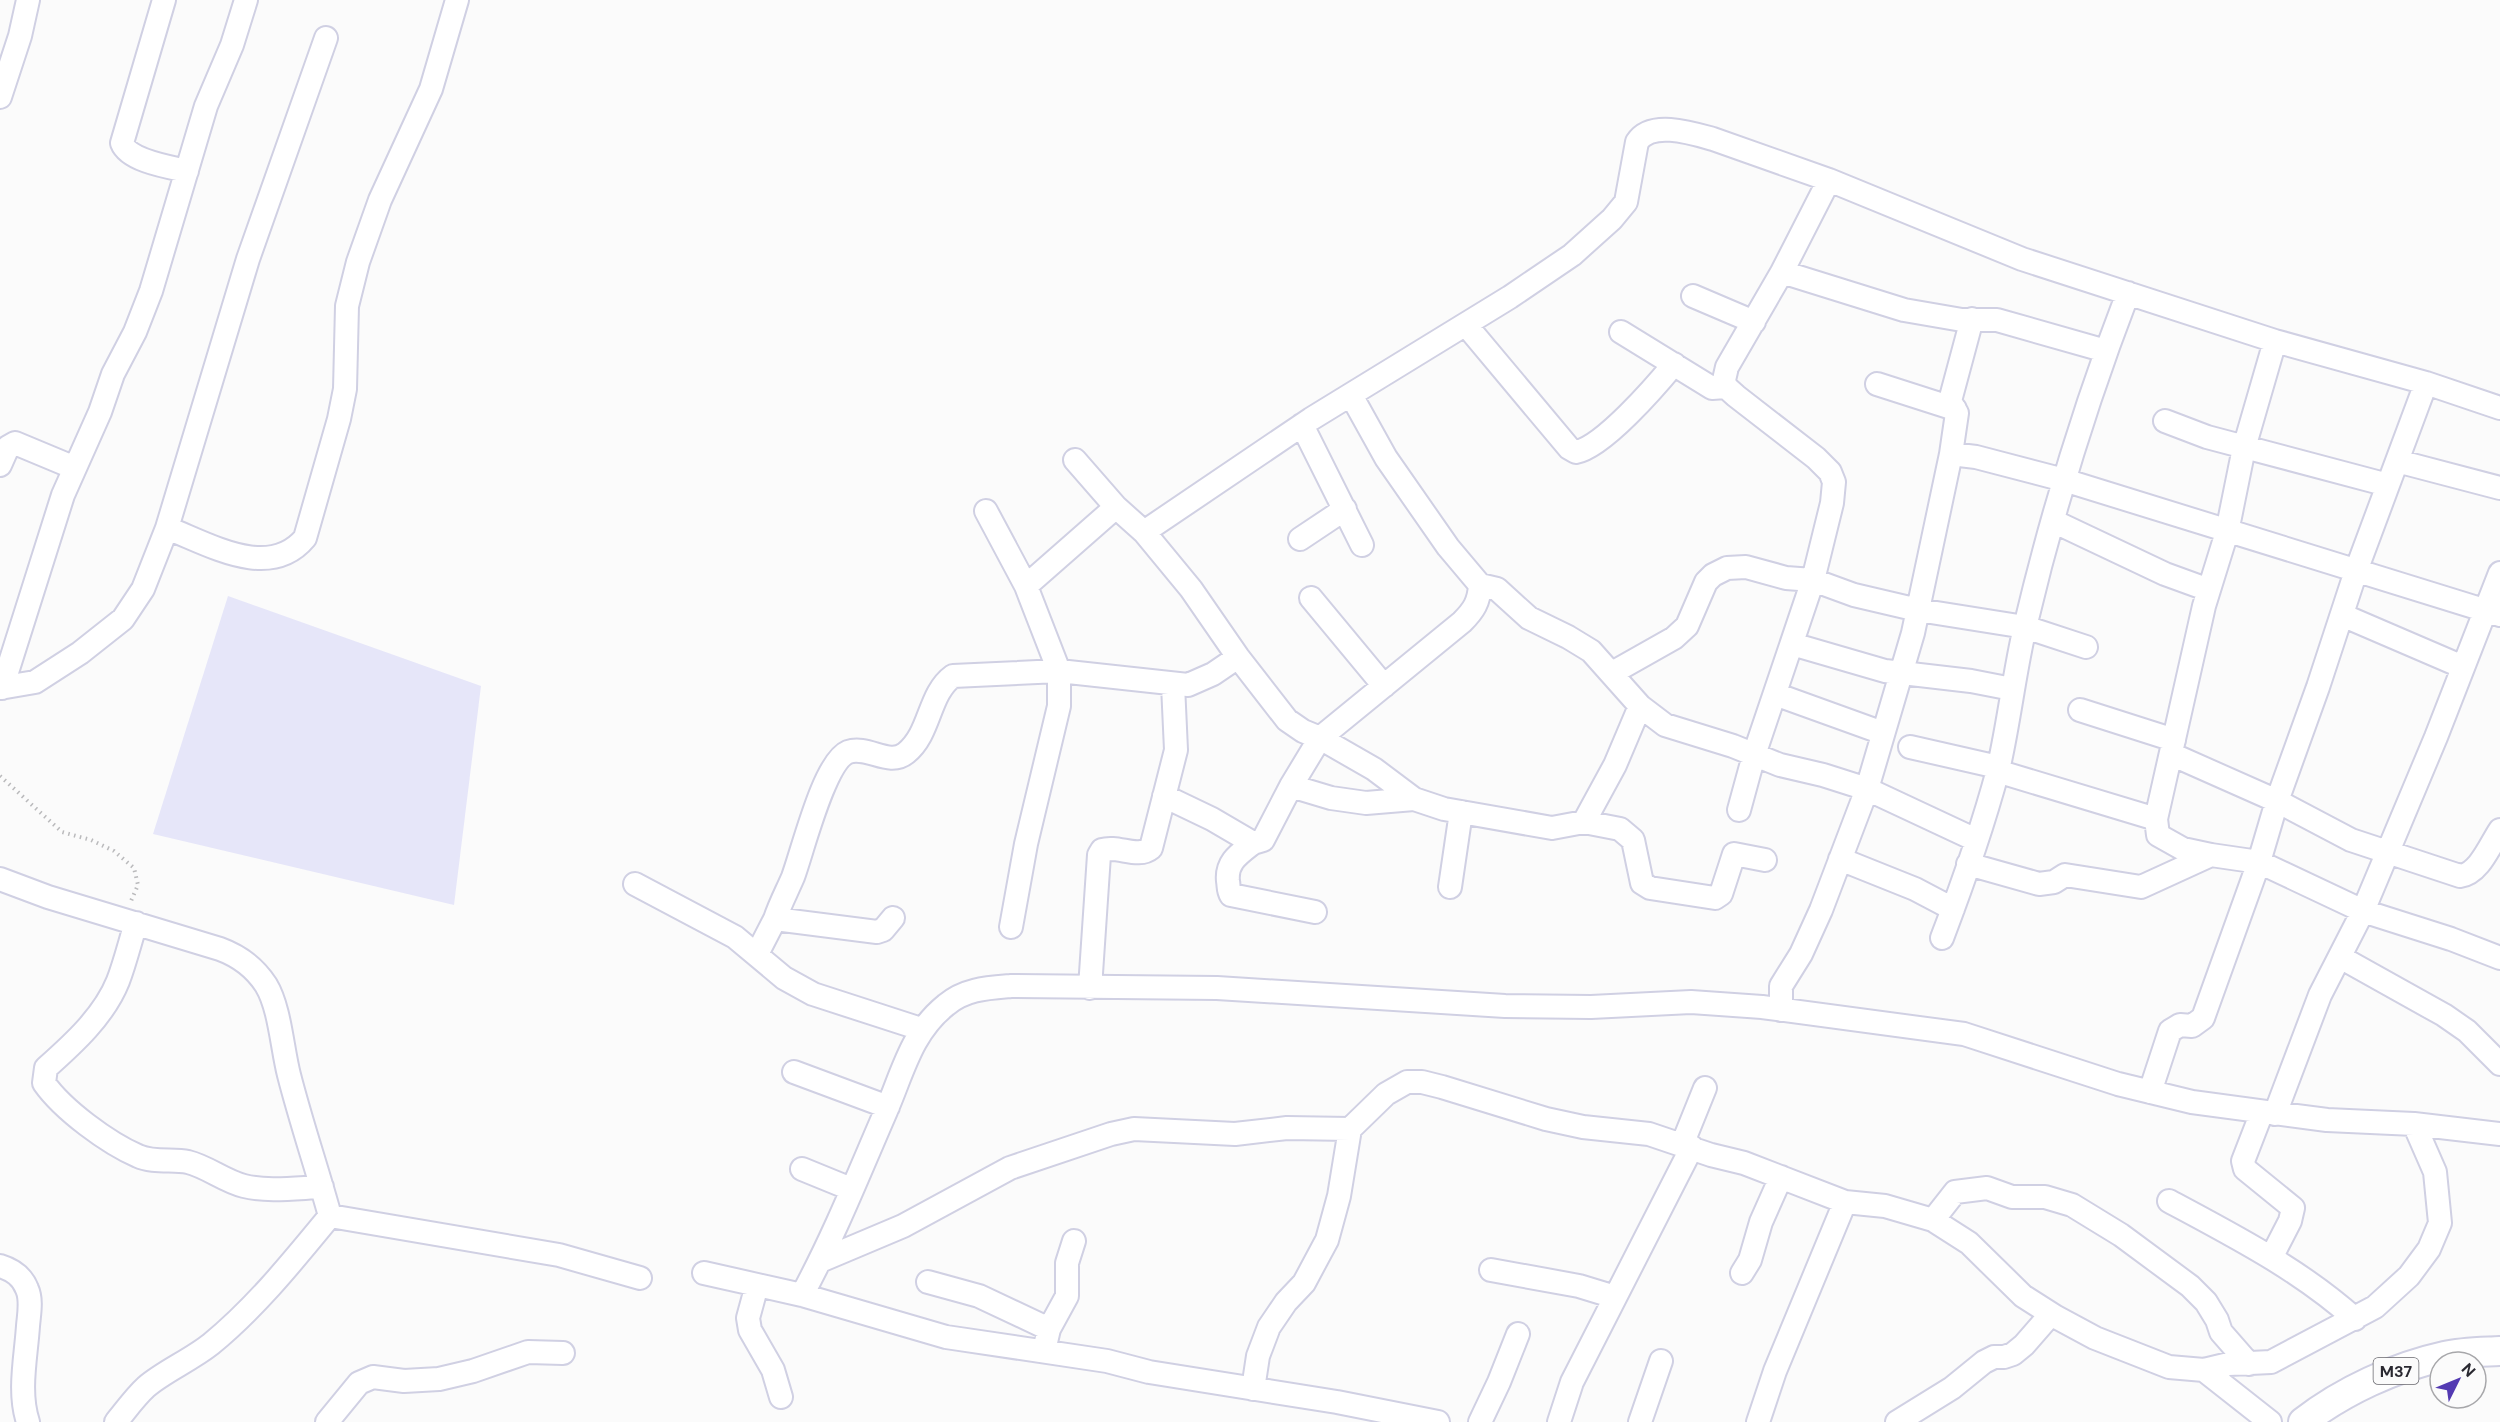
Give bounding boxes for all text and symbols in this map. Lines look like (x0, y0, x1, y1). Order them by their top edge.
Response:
north arrow (2428, 1350, 2488, 1410)
road number: M37 (2374, 1358, 2418, 1384)
text: N (2457, 1359, 2480, 1382)

